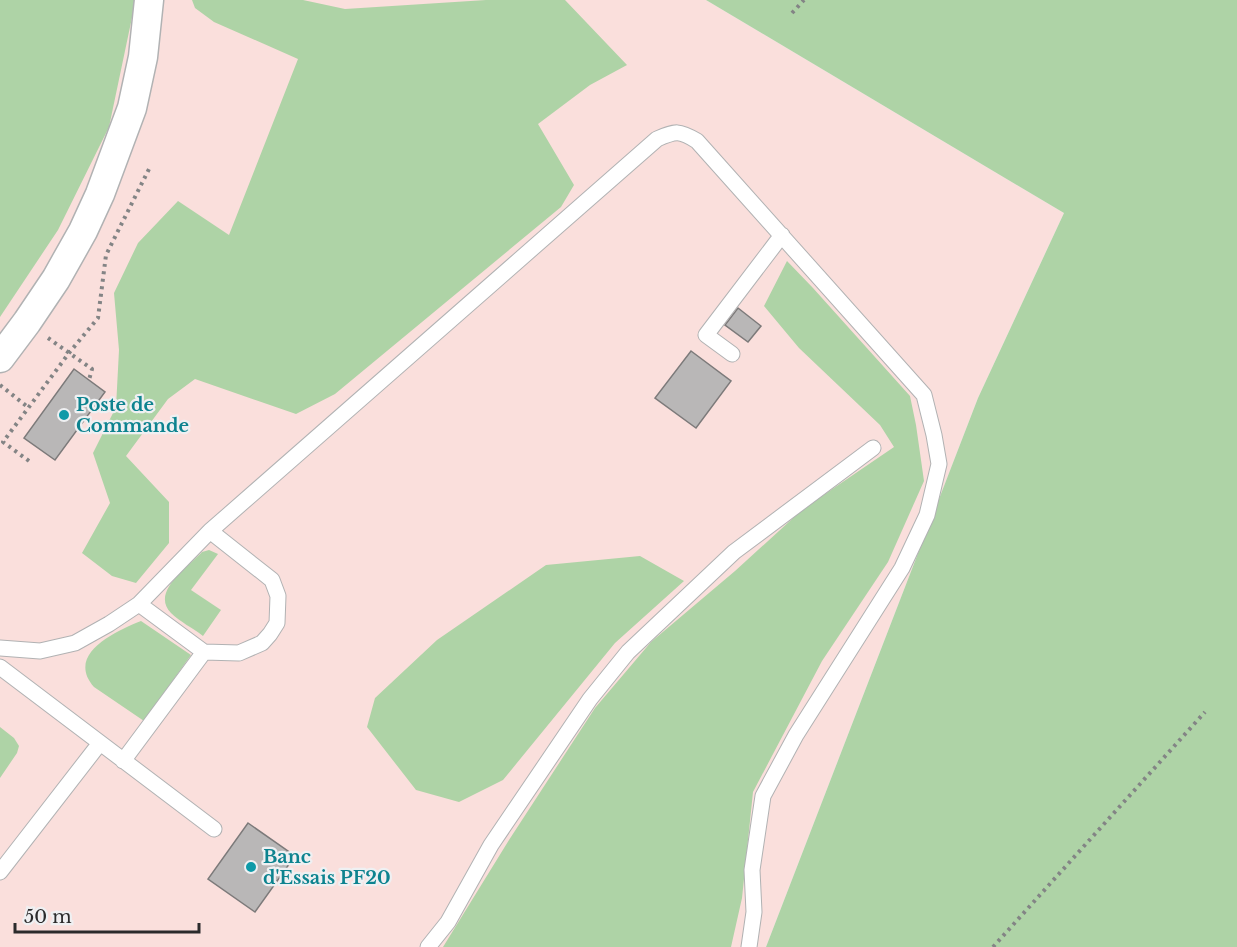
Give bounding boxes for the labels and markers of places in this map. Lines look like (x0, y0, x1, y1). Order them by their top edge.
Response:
place label: Poste de Commande (76, 394, 189, 437)
marker: Poste de Commande (57, 408, 71, 422)
place label: Banc d'Essais PF20 (263, 846, 390, 889)
marker: Banc d'Essais PF20 (244, 860, 258, 874)

